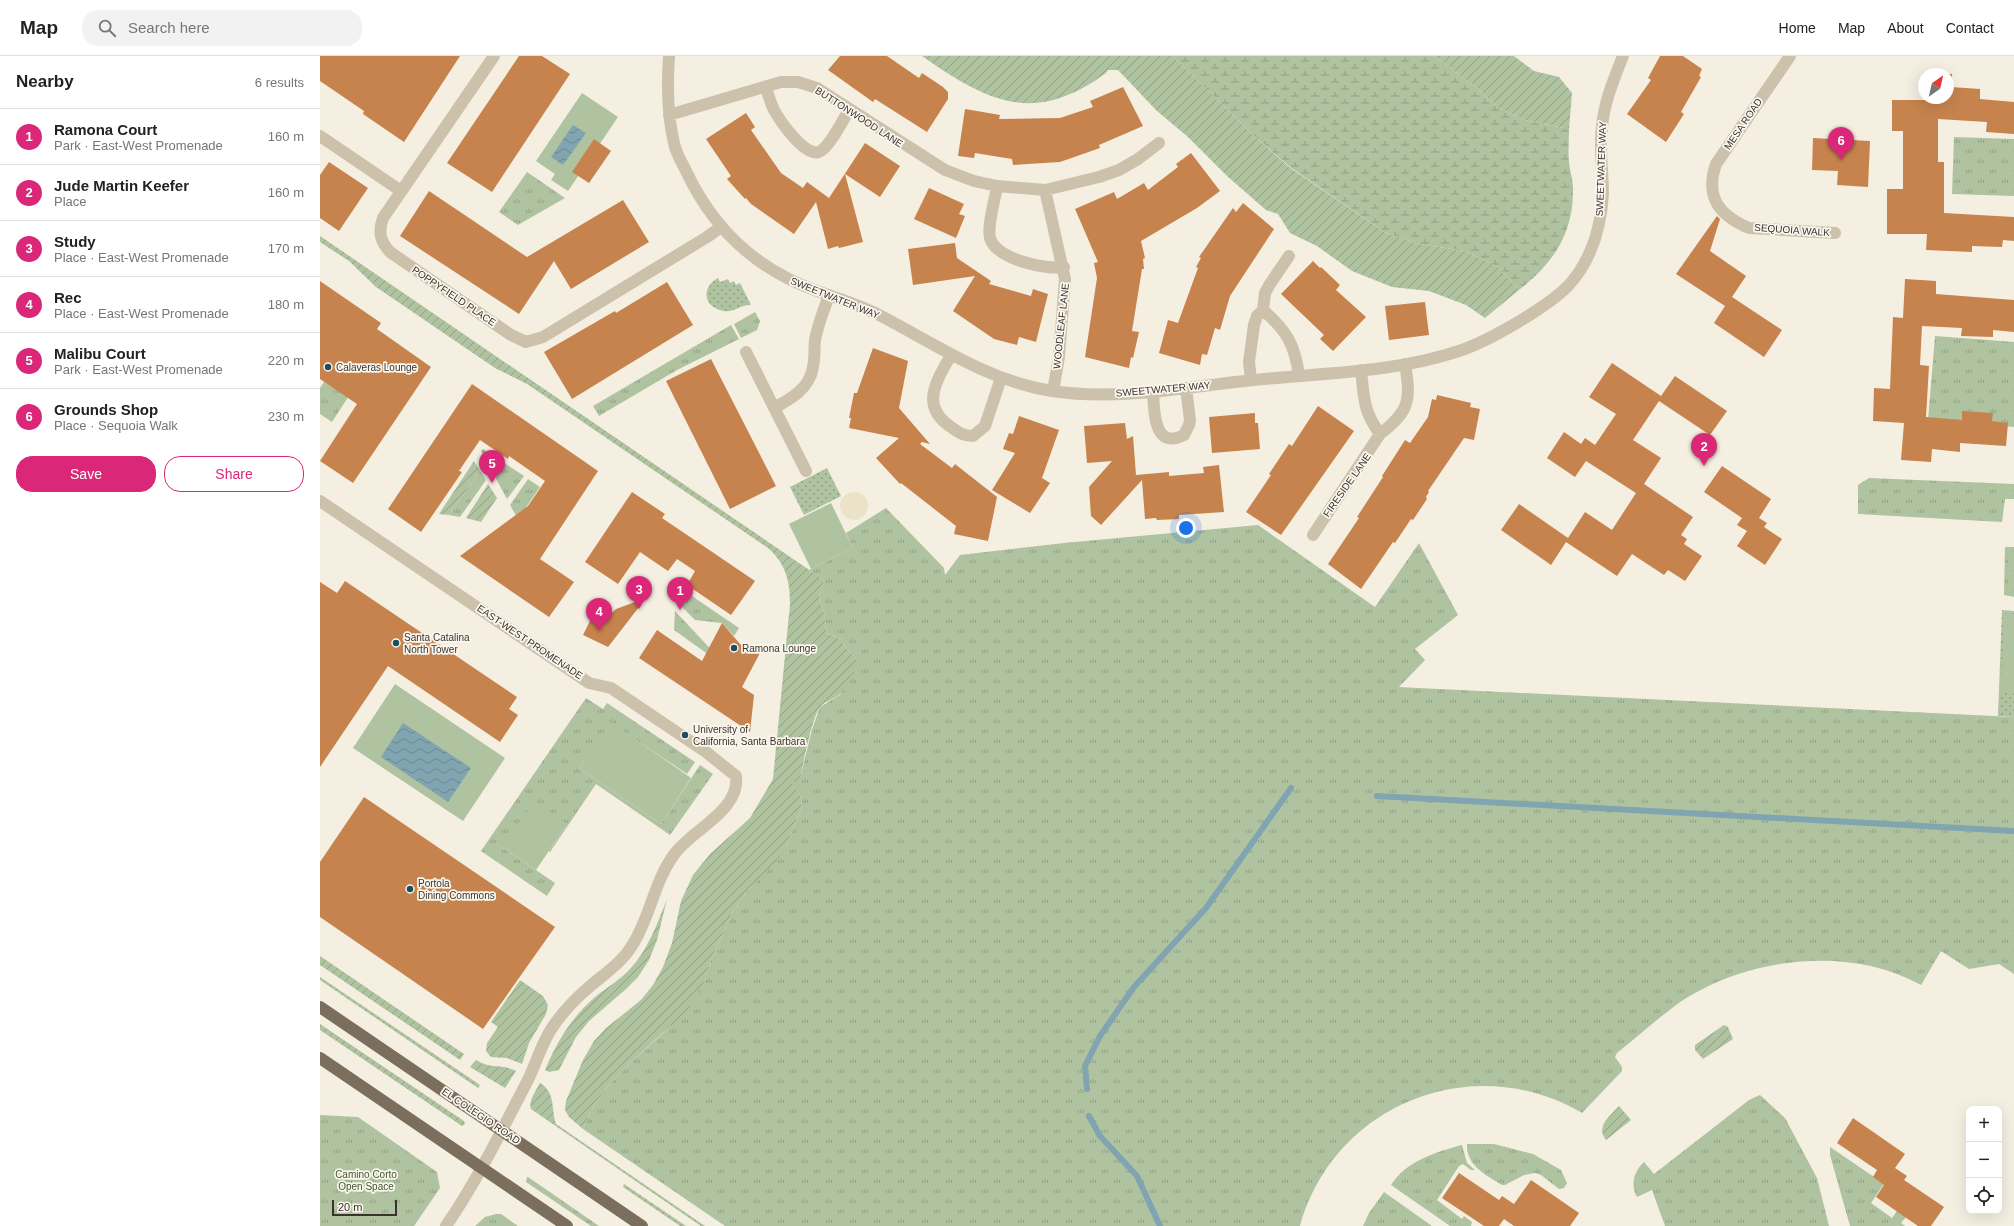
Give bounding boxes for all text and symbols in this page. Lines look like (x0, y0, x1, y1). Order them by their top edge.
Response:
search box (82, 10, 362, 46)
text: Map (20, 17, 58, 38)
icon: search (96, 17, 118, 39)
text: Search here (128, 19, 210, 36)
text: Home (1779, 20, 1816, 36)
text: Map (1838, 20, 1865, 36)
text: About (1887, 20, 1924, 36)
text: Contact (1946, 20, 1994, 36)
north arrow (1918, 68, 1954, 104)
text: Nearby (16, 72, 74, 91)
text: 6 results (255, 75, 304, 90)
street label: BUTTONWOOD LANE (813, 85, 905, 150)
street label: MESA ROAD (1722, 96, 1764, 152)
text: Ramona Court (54, 121, 157, 138)
street label: SWEETWATER WAY (1594, 121, 1608, 217)
pin: 6 (1828, 127, 1854, 160)
text: 1 (25, 129, 33, 144)
text: 160 m (268, 129, 304, 144)
text: Park · East-West Promenade (54, 138, 223, 153)
text: Jude Martin Keefer (54, 177, 189, 194)
text: 2 (25, 185, 33, 200)
text: 160 m (268, 185, 304, 200)
text: Place (54, 194, 87, 209)
street label: SEQUOIA WALK (1754, 222, 1830, 238)
text: Study (54, 233, 96, 250)
text: 3 (25, 241, 33, 256)
text: 170 m (268, 241, 304, 256)
text: Place · East-West Promenade (54, 250, 229, 265)
street label: POPPYFIELD PLACE (410, 264, 498, 328)
street label: SWEETWATER WAY (789, 275, 881, 321)
street label: WOODLEAF LANE (1051, 282, 1071, 369)
text: Rec (54, 289, 82, 306)
text: 4 (25, 297, 33, 312)
text: 180 m (268, 297, 304, 312)
text: Place · East-West Promenade (54, 306, 229, 321)
text: Malibu Court (54, 345, 146, 362)
text: 5 (25, 353, 33, 368)
text: 220 m (268, 353, 304, 368)
text: Park · East-West Promenade (54, 362, 223, 377)
marker: Calaveras Lounge (323, 362, 333, 372)
place label: Calaveras Lounge (336, 362, 418, 373)
street label: SWEETWATER WAY (1115, 379, 1211, 399)
text: Grounds Shop (54, 401, 158, 418)
text: 6 (25, 409, 33, 424)
text: 230 m (268, 409, 304, 424)
text: Place · Sequoia Walk (54, 418, 178, 433)
pin: 2 (1691, 433, 1717, 466)
pin: 5 (479, 450, 505, 483)
street label: FIRESIDE LANE (1321, 451, 1373, 519)
button: Save (16, 456, 156, 492)
button: Share (164, 456, 304, 492)
your location (1176, 518, 1196, 538)
pin: 3 (626, 576, 652, 609)
pin: 1 (667, 577, 693, 610)
pin: 4 (586, 598, 612, 631)
street label: EAST-WEST PROMENADE (475, 603, 585, 682)
place label: Santa Catalina North Tower (404, 632, 470, 655)
marker: Santa Catalina North Tower (391, 638, 401, 648)
marker: Ramona Lounge (729, 643, 739, 653)
place label: Ramona Lounge (742, 643, 816, 654)
place label: University of California, Santa Barbara (693, 724, 806, 747)
marker: University of California, Santa Barbara (680, 730, 690, 740)
place label: Portola Dining Commons (418, 878, 495, 901)
marker: Portola Dining Commons (405, 884, 415, 894)
street label: EL COLEGIO ROAD (440, 1086, 522, 1146)
map controls (1966, 1106, 2002, 1214)
button: + (1966, 1106, 2002, 1142)
button: − (1966, 1142, 2002, 1178)
park label: Camino Corto Open Space (335, 1169, 397, 1192)
button: locate (1966, 1178, 2002, 1214)
scale bar (332, 1198, 397, 1217)
text: 20 m (338, 1201, 362, 1213)

